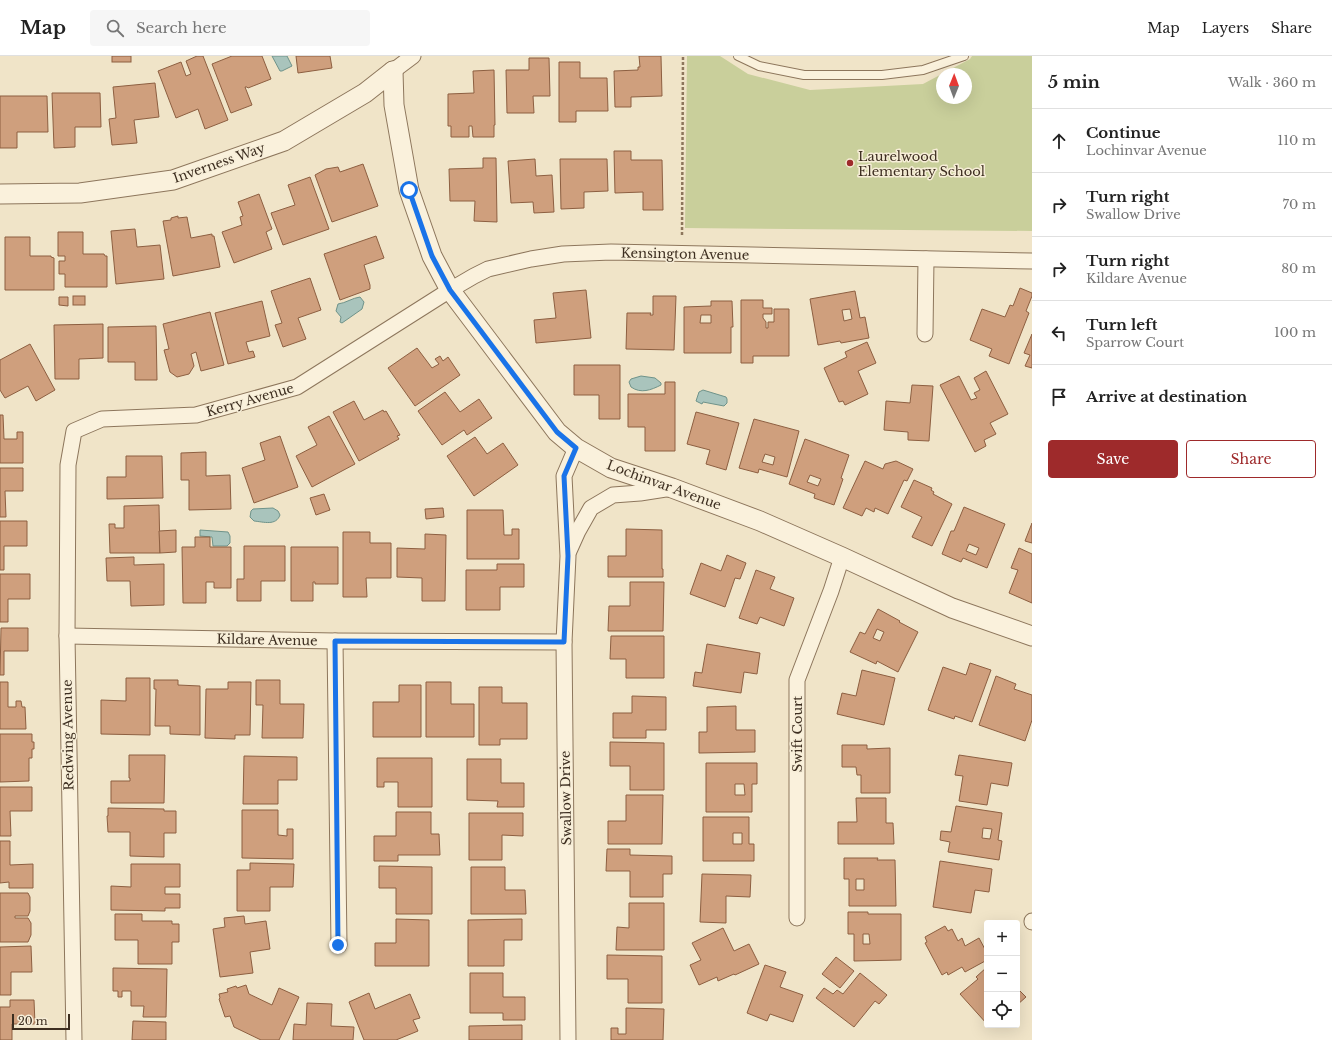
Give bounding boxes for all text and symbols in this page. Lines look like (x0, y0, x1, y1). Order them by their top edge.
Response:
search box (90, 10, 370, 46)
text: Map (20, 16, 66, 39)
icon: search (104, 17, 126, 39)
text: Search here (136, 18, 227, 37)
text: Map (1147, 19, 1180, 37)
text: Layers (1202, 19, 1249, 37)
text: Share (1271, 19, 1312, 37)
north arrow (936, 68, 972, 104)
text: 5 min (1048, 72, 1100, 93)
text: Walk · 360 m (1228, 74, 1316, 91)
text: Continue (1086, 123, 1161, 142)
icon: ahead (1048, 130, 1070, 152)
text: 110 m (1277, 132, 1316, 149)
street label: Inverness Way (171, 139, 268, 187)
text: Lochinvar Avenue (1086, 142, 1207, 159)
place label: Laurelwood Elementary School (858, 148, 985, 180)
marker: Laurelwood Elementary School (845, 158, 855, 168)
route start (400, 181, 418, 199)
text: Turn right (1086, 187, 1169, 206)
icon: right (1048, 194, 1070, 216)
text: 70 m (1283, 196, 1316, 213)
text: Swallow Drive (1086, 206, 1181, 223)
street label: Kensington Avenue (621, 244, 749, 264)
text: Turn right (1086, 251, 1169, 270)
icon: right (1048, 258, 1070, 280)
text: 80 m (1281, 260, 1316, 277)
text: Kildare Avenue (1086, 270, 1187, 287)
text: Turn left (1086, 315, 1157, 334)
icon: left (1048, 322, 1070, 344)
text: 100 m (1274, 324, 1316, 341)
text: Sparrow Court (1086, 334, 1184, 351)
street label: Kerry Avenue (204, 379, 296, 421)
icon: arrive (1048, 386, 1070, 408)
text: Arrive at destination (1086, 387, 1247, 406)
button: Save (1048, 440, 1178, 478)
button: Share (1186, 440, 1316, 478)
street label: Lochinvar Avenue (604, 456, 724, 514)
street label: Kildare Avenue (216, 631, 318, 649)
street label: Redwing Avenue (59, 679, 77, 791)
street label: Swift Court (789, 696, 806, 772)
street label: Swallow Drive (557, 751, 575, 845)
map controls (984, 920, 1020, 1028)
button: + (984, 920, 1020, 956)
route end (329, 936, 347, 954)
button: − (984, 956, 1020, 992)
button: locate (984, 992, 1020, 1028)
scale bar (12, 1012, 70, 1031)
text: 20 m (18, 1014, 48, 1028)

